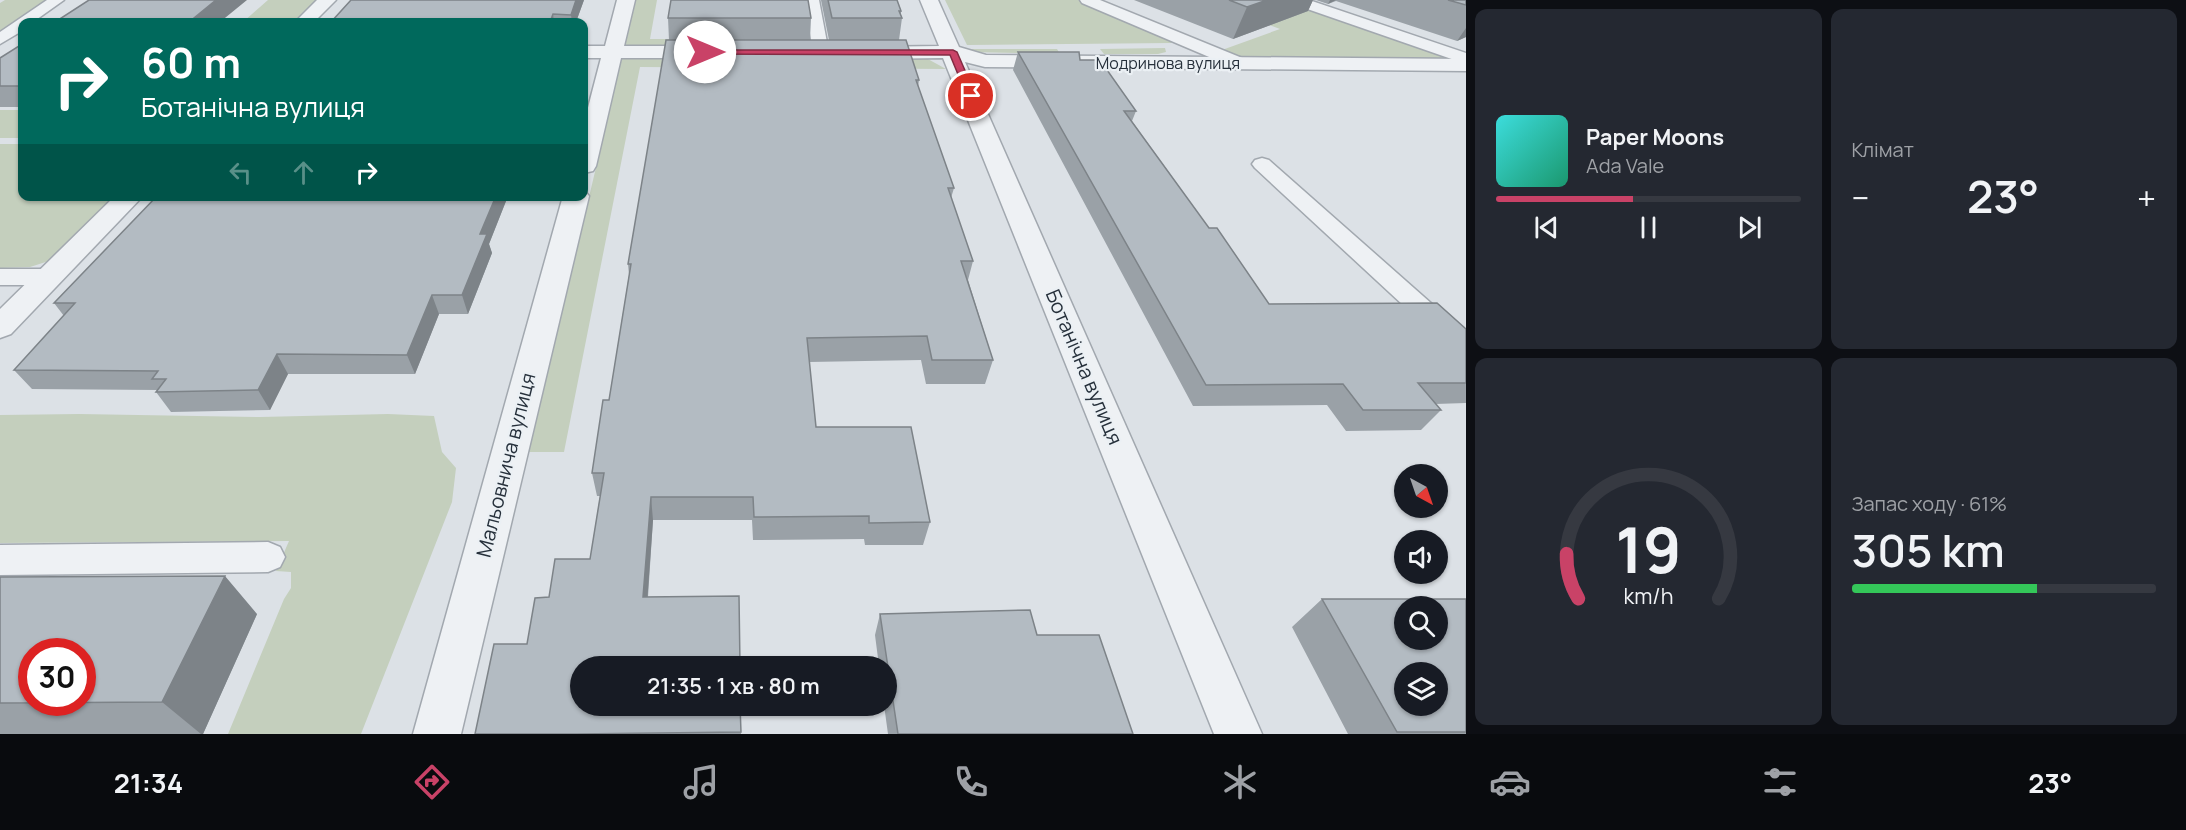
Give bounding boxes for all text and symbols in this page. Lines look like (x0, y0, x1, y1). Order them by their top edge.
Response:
position arrow (673, 20, 737, 84)
text: 60 m (141, 33, 241, 91)
icon: right (42, 42, 120, 120)
street label: Модринова вулиця (1096, 52, 1240, 74)
pin (945, 70, 996, 121)
icon: arrive (954, 79, 987, 112)
text: Ботанічна вулиця (141, 88, 365, 125)
text: Paper Moons (1586, 122, 1724, 152)
text: Клімат (1852, 136, 1914, 163)
text: Ada Vale (1586, 152, 1664, 179)
icon: left (224, 156, 257, 189)
icon: ahead (287, 156, 320, 189)
icon: right (350, 156, 383, 189)
text: 23° (1967, 165, 2039, 227)
text: − (1852, 175, 1869, 220)
text: + (2137, 175, 2156, 220)
icon: previous (1530, 211, 1563, 244)
icon: pause (1632, 211, 1665, 244)
icon: next (1733, 211, 1766, 244)
street label: Ботанічна вулиця (1040, 285, 1129, 448)
street label: Мальовнича вулиця (470, 370, 541, 560)
north arrow (1394, 464, 1448, 518)
map controls (1394, 464, 1448, 716)
text: Запас ходу · 61% (1852, 490, 2007, 517)
text: 19 (1615, 506, 1681, 592)
text: 305 km (1852, 519, 2005, 581)
button: sound (1394, 530, 1448, 584)
text: km/h (1623, 581, 1673, 610)
button: search (1394, 596, 1448, 650)
speed limit sign: 30 (18, 638, 96, 716)
button: layers (1394, 662, 1448, 716)
text: 21:35 · 1 хв · 80 m (647, 671, 820, 701)
icon: directions (411, 761, 453, 803)
icon: music (680, 761, 722, 803)
icon: phone (950, 761, 992, 803)
icon: climate (1219, 761, 1261, 803)
icon: car (1489, 761, 1531, 803)
icon: filters (1759, 761, 1801, 803)
text: 21:34 (114, 764, 183, 801)
text: 23° (2028, 764, 2072, 801)

